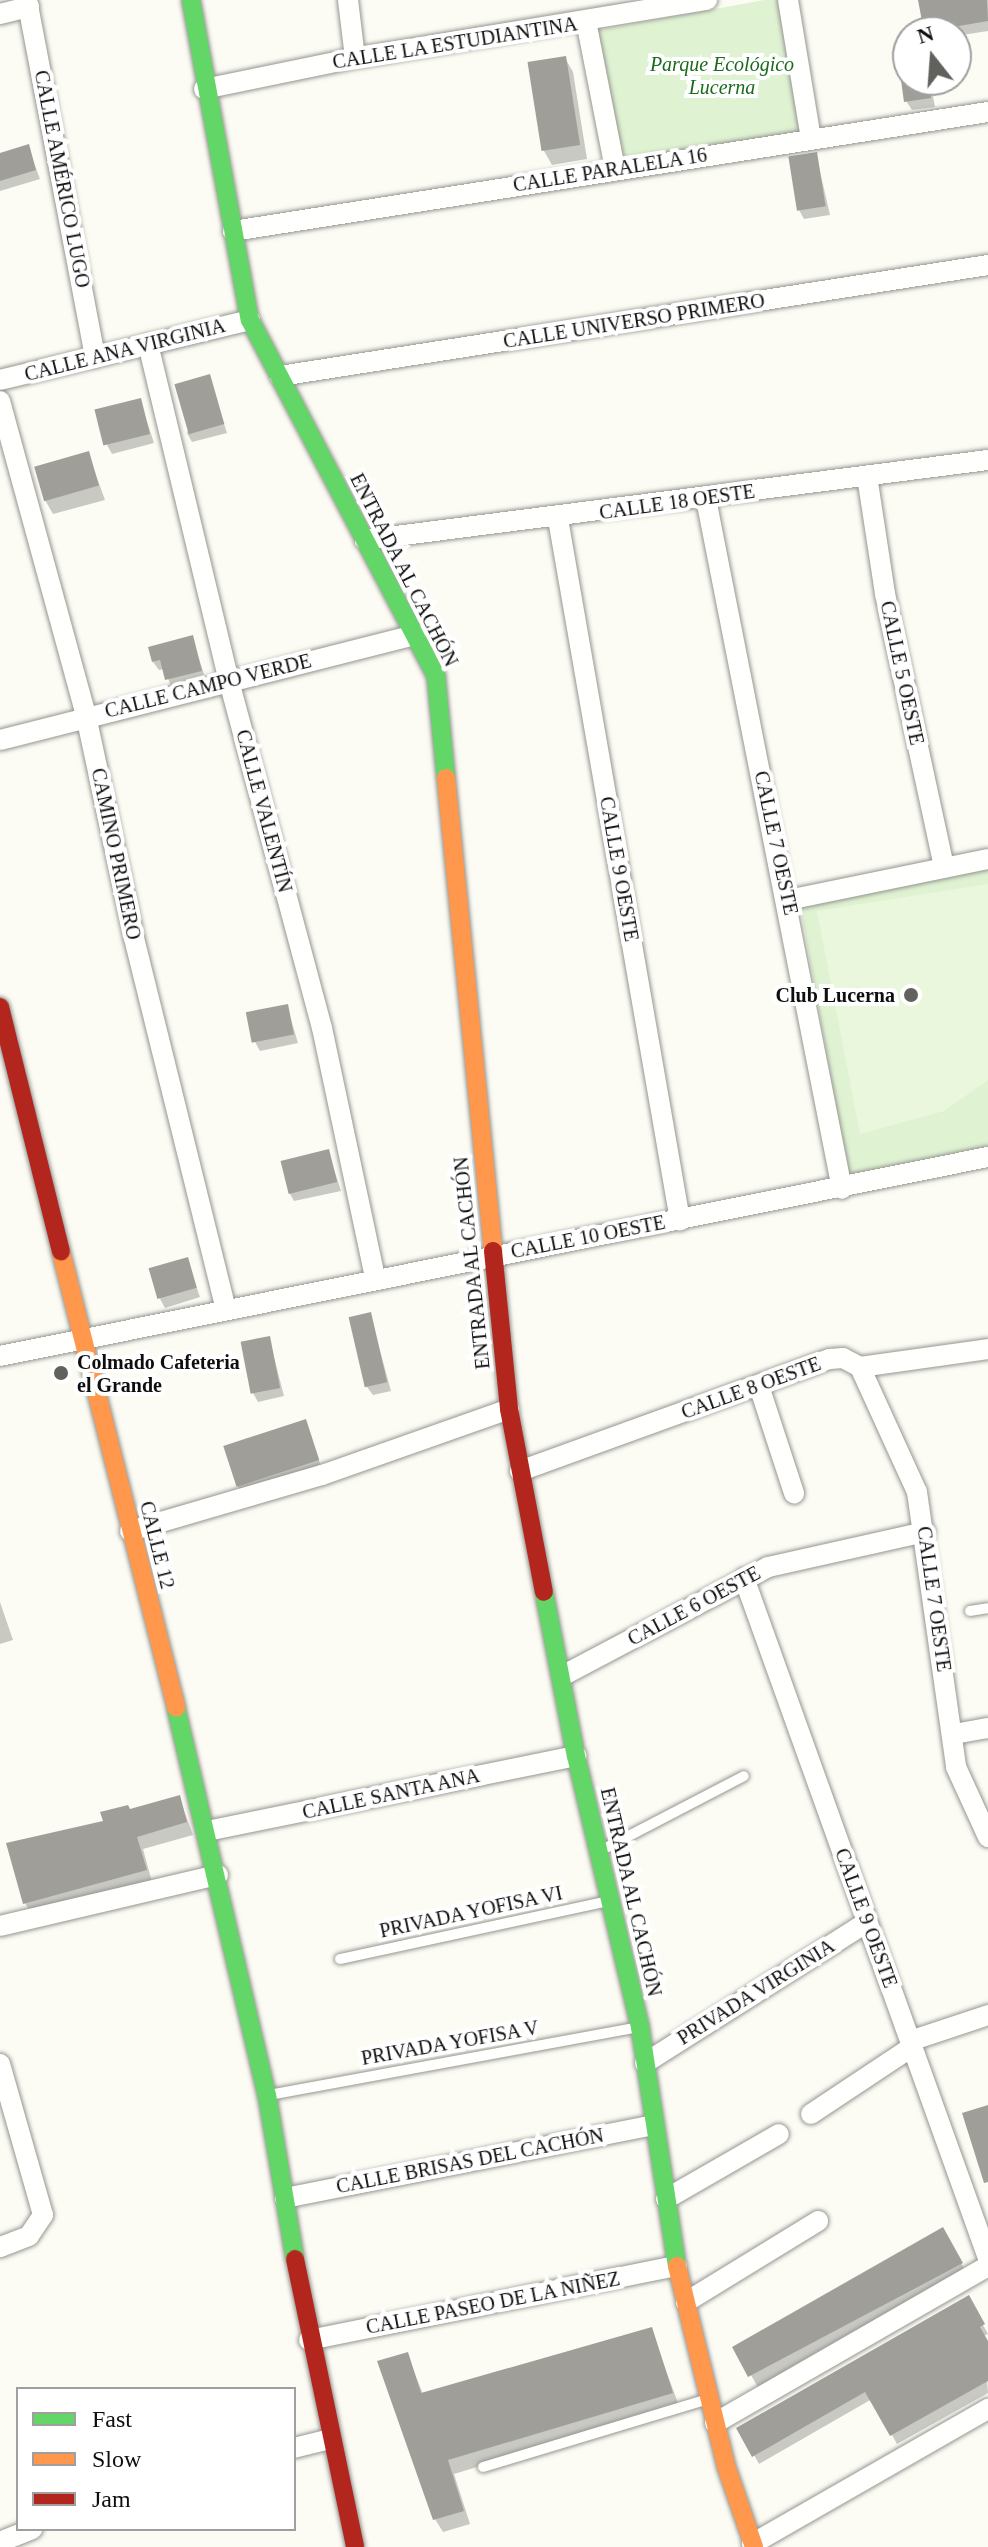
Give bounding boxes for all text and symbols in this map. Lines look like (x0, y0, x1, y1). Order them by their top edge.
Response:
street label: CALLE LA ESTUDIANTINA (330, 12, 580, 74)
north arrow (892, 16, 972, 96)
text: N (914, 20, 937, 49)
park label: Parque Ecológico Lucerna (650, 53, 794, 100)
street label: CALLE AMÉRICO LUGO (29, 68, 95, 290)
street label: CALLE PARALELA 16 (511, 143, 709, 197)
street label: CALLE UNIVERSO PRIMERO (502, 288, 766, 354)
street label: CALLE ANA VIRGINIA (21, 313, 229, 387)
street label: ENTRADA AL CACHÓN (344, 468, 464, 672)
street label: CALLE 18 OESTE (598, 479, 756, 525)
street label: CALLE 5 OESTE (875, 599, 929, 747)
street label: CALLE CAMPO VERDE (102, 649, 314, 723)
street label: CALLE VALENTÍN (231, 727, 297, 895)
street label: CAMINO PRIMERO (86, 766, 146, 942)
street label: CALLE 7 OESTE (749, 769, 803, 917)
street label: CALLE 9 OESTE (594, 795, 644, 943)
place label: Club Lucerna (776, 983, 895, 1007)
marker: Club Lucerna (902, 986, 920, 1004)
street label: ENTRADA AL CACHÓN (449, 1154, 495, 1372)
street label: CALLE 10 OESTE (509, 1210, 667, 1264)
place label: Colmado Cafeteria el Grande (77, 1350, 240, 1397)
street label: CALLE 8 OESTE (678, 1352, 824, 1424)
marker: Colmado Cafeteria el Grande (52, 1364, 70, 1382)
street label: CALLE 12 (135, 1499, 179, 1591)
street label: CALLE 7 OESTE (912, 1525, 956, 1673)
street label: CALLE 6 OESTE (624, 1561, 764, 1651)
street label: CALLE SANTA ANA (299, 1763, 483, 1825)
street label: ENTRADA AL CACHÓN (595, 1784, 667, 2000)
street label: CALLE 9 OESTE (830, 1845, 902, 1991)
street label: PRIVADA YOFISA VI (376, 1881, 566, 1943)
street label: PRIVADA VIRGINIA (672, 1933, 840, 2051)
street label: PRIVADA YOFISA V (358, 2015, 542, 2071)
street label: CALLE BRISAS DEL CACHÓN (334, 2123, 606, 2199)
street label: CALLE PASEO DE LA NIÑEZ (363, 2266, 623, 2340)
legend (16, 2387, 296, 2531)
text: Fast (92, 2406, 132, 2432)
text: Slow (92, 2446, 141, 2472)
text: Jam (92, 2486, 131, 2512)

